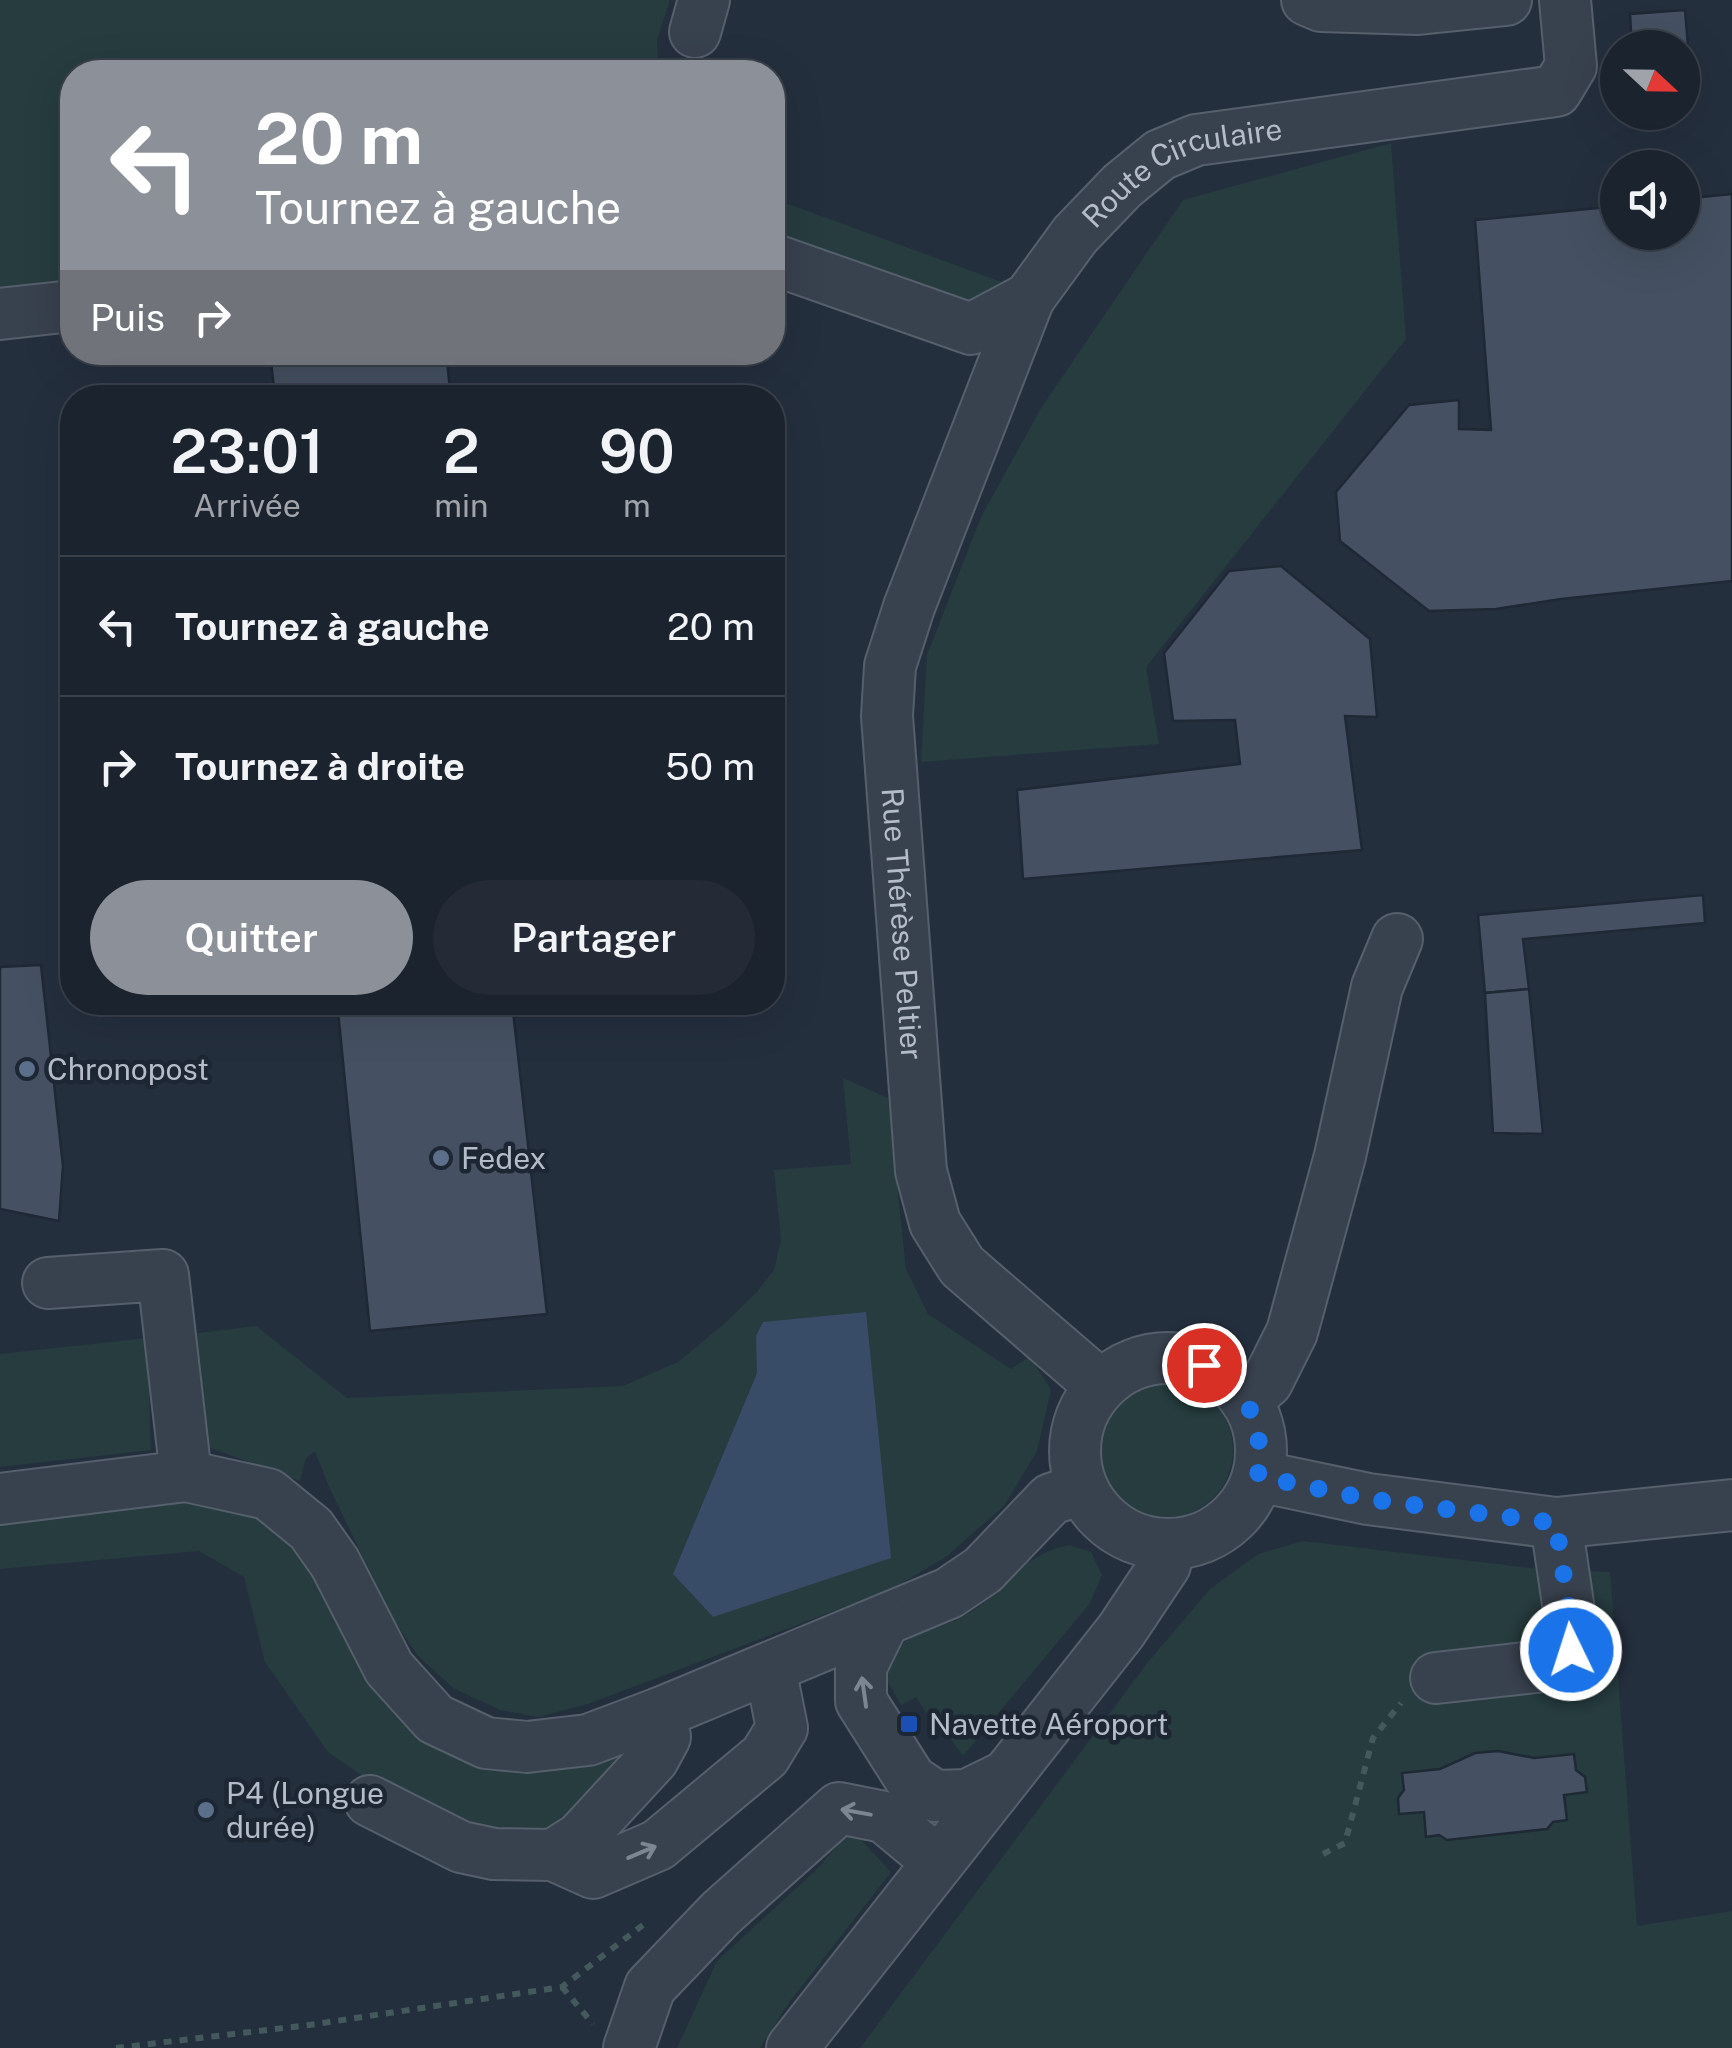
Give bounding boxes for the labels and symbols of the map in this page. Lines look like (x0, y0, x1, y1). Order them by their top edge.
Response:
north arrow (1600, 30, 1700, 130)
street label: Route Circulaire (1074, 110, 1284, 235)
street label: Rue Thérèse Peltier (874, 786, 931, 1061)
place label: Chronopost (47, 1051, 209, 1087)
marker: Chronopost (16, 1058, 38, 1080)
place label: Fedex (461, 1140, 546, 1176)
marker: Fedex (430, 1147, 452, 1169)
pin (1162, 1323, 1247, 1408)
position arrow (1519, 1598, 1623, 1702)
one-way arrow (854, 1676, 872, 1708)
place label: Navette Aéroport (929, 1706, 1168, 1742)
marker: Navette Aéroport (898, 1713, 920, 1735)
place label: P4 (Longue durée) (226, 1775, 384, 1845)
marker: P4 (Longue durée) (195, 1799, 217, 1821)
one-way arrow (841, 1801, 873, 1820)
one-way arrow (626, 1842, 657, 1860)

